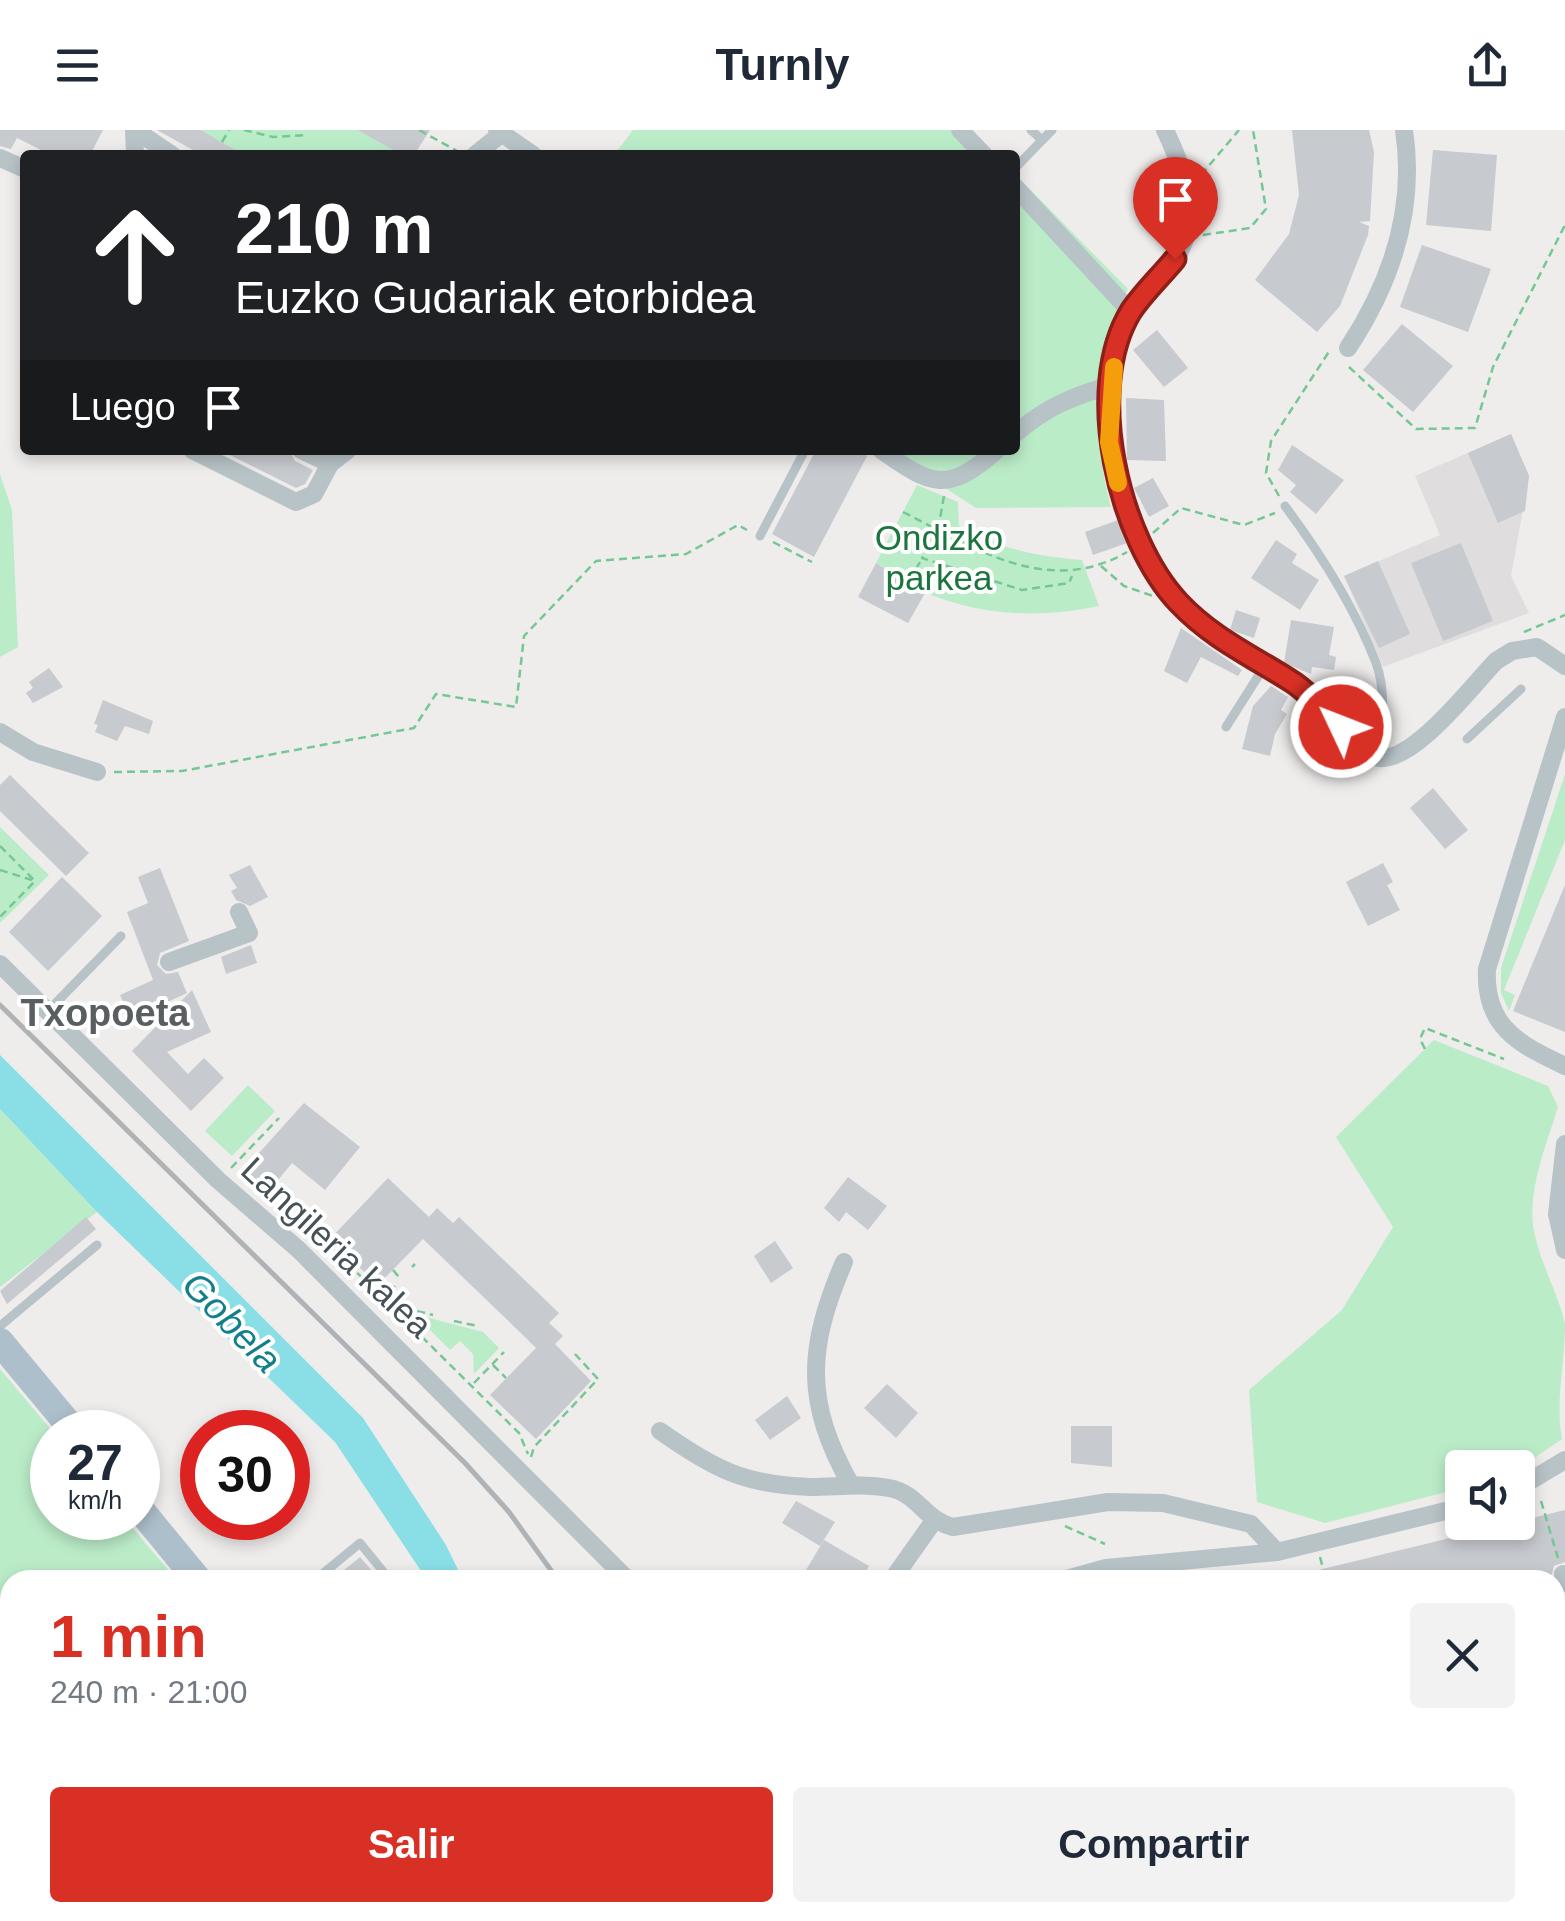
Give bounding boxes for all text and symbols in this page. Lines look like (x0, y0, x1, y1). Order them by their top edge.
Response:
icon: menu (50, 38, 105, 93)
icon: share (1460, 38, 1515, 93)
text: Turnly (715, 39, 850, 90)
pin (1133, 157, 1218, 260)
icon: arrive (1148, 172, 1203, 227)
icon: ahead (70, 190, 200, 320)
text: 210 m (235, 190, 433, 268)
text: Euzko Gudariak etorbidea (235, 272, 755, 323)
icon: arrive (196, 380, 251, 435)
text: Luego (70, 386, 176, 428)
park label: Ondizko parkea (875, 518, 1003, 597)
position arrow (1289, 675, 1393, 779)
district label: Txopoeta (21, 992, 190, 1034)
street label: Langileria kalea (234, 1149, 440, 1345)
water label: Gobela (174, 1263, 290, 1381)
speed limit sign: 30 (180, 1410, 310, 1540)
text: 27 (67, 1435, 123, 1491)
map controls (1445, 1450, 1535, 1540)
button: sound (1445, 1450, 1535, 1540)
text: km/h (68, 1486, 122, 1514)
text: 1 min (50, 1603, 207, 1670)
button: close (1410, 1603, 1515, 1708)
text: 240 m · 21:00 (50, 1674, 247, 1710)
button: Salir (50, 1787, 773, 1902)
button: Compartir (793, 1787, 1515, 1902)

